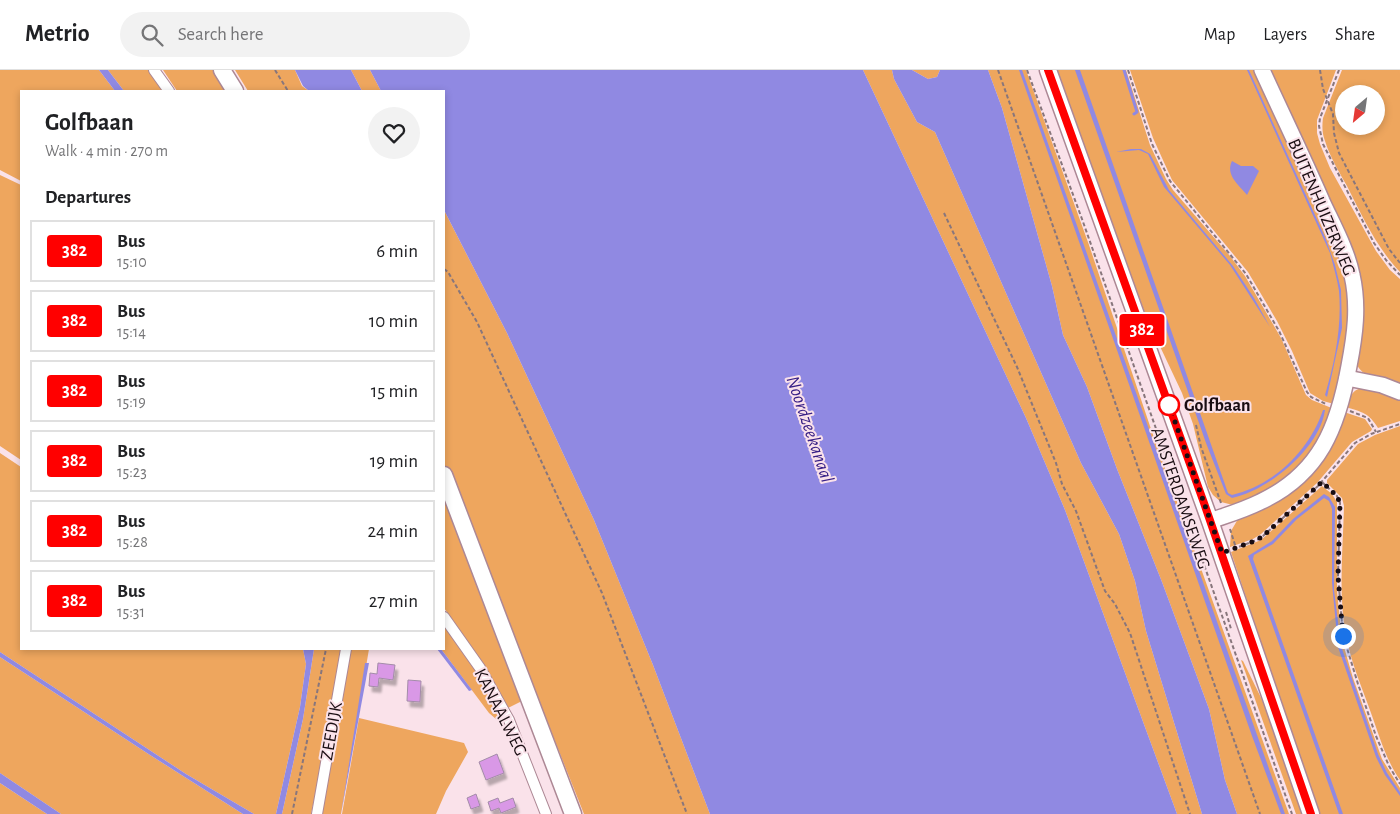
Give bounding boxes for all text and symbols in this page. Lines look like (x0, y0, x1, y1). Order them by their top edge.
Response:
search box (120, 12, 470, 57)
icon: search (138, 21, 166, 49)
text: Metrio (25, 22, 90, 46)
text: Search here (178, 25, 264, 44)
text: Map (1204, 26, 1235, 44)
text: Layers (1263, 26, 1307, 44)
text: Share (1335, 26, 1375, 44)
north arrow (1335, 85, 1385, 135)
map controls (1335, 85, 1385, 135)
button: heart (368, 107, 420, 159)
text: Golfbaan (45, 111, 134, 135)
street label: BUITENHUIZERWEG (1284, 136, 1358, 278)
text: Walk · 4 min · 270 m (45, 143, 168, 159)
text: Departures (45, 188, 131, 207)
text: Bus (117, 232, 145, 251)
text: 382 (62, 242, 87, 260)
text: 6 min (376, 242, 418, 261)
text: 15:10 (117, 254, 147, 270)
text: Bus (117, 302, 145, 321)
text: 382 (62, 312, 87, 330)
text: 10 min (369, 312, 418, 331)
line badge: 382 (1113, 314, 1171, 346)
text: 382 (1129, 321, 1155, 339)
text: 15:14 (117, 324, 146, 340)
text: Bus (117, 372, 145, 391)
water label: Noordzeekanaal (782, 374, 837, 486)
text: 382 (62, 382, 87, 400)
text: 15 min (371, 382, 418, 401)
text: 15:19 (117, 394, 146, 410)
marker: Golfbaan (1158, 394, 1180, 416)
place label: Golfbaan (1184, 397, 1251, 415)
street label: AMSTERDAMSEWEG (1147, 425, 1213, 572)
text: Bus (117, 442, 145, 461)
text: 382 (62, 452, 87, 470)
text: 19 min (370, 452, 418, 471)
text: 15:23 (117, 464, 147, 480)
text: Bus (117, 512, 145, 531)
text: 382 (62, 522, 87, 540)
text: 24 min (367, 522, 418, 541)
text: 15:28 (117, 534, 148, 550)
text: Bus (117, 582, 145, 601)
text: 382 (62, 592, 87, 610)
text: 27 min (369, 592, 418, 611)
text: 15:31 (117, 604, 145, 620)
your location (1331, 624, 1356, 649)
street label: KANAALWEG (470, 666, 530, 759)
street label: ZEEDIJK (318, 701, 346, 762)

